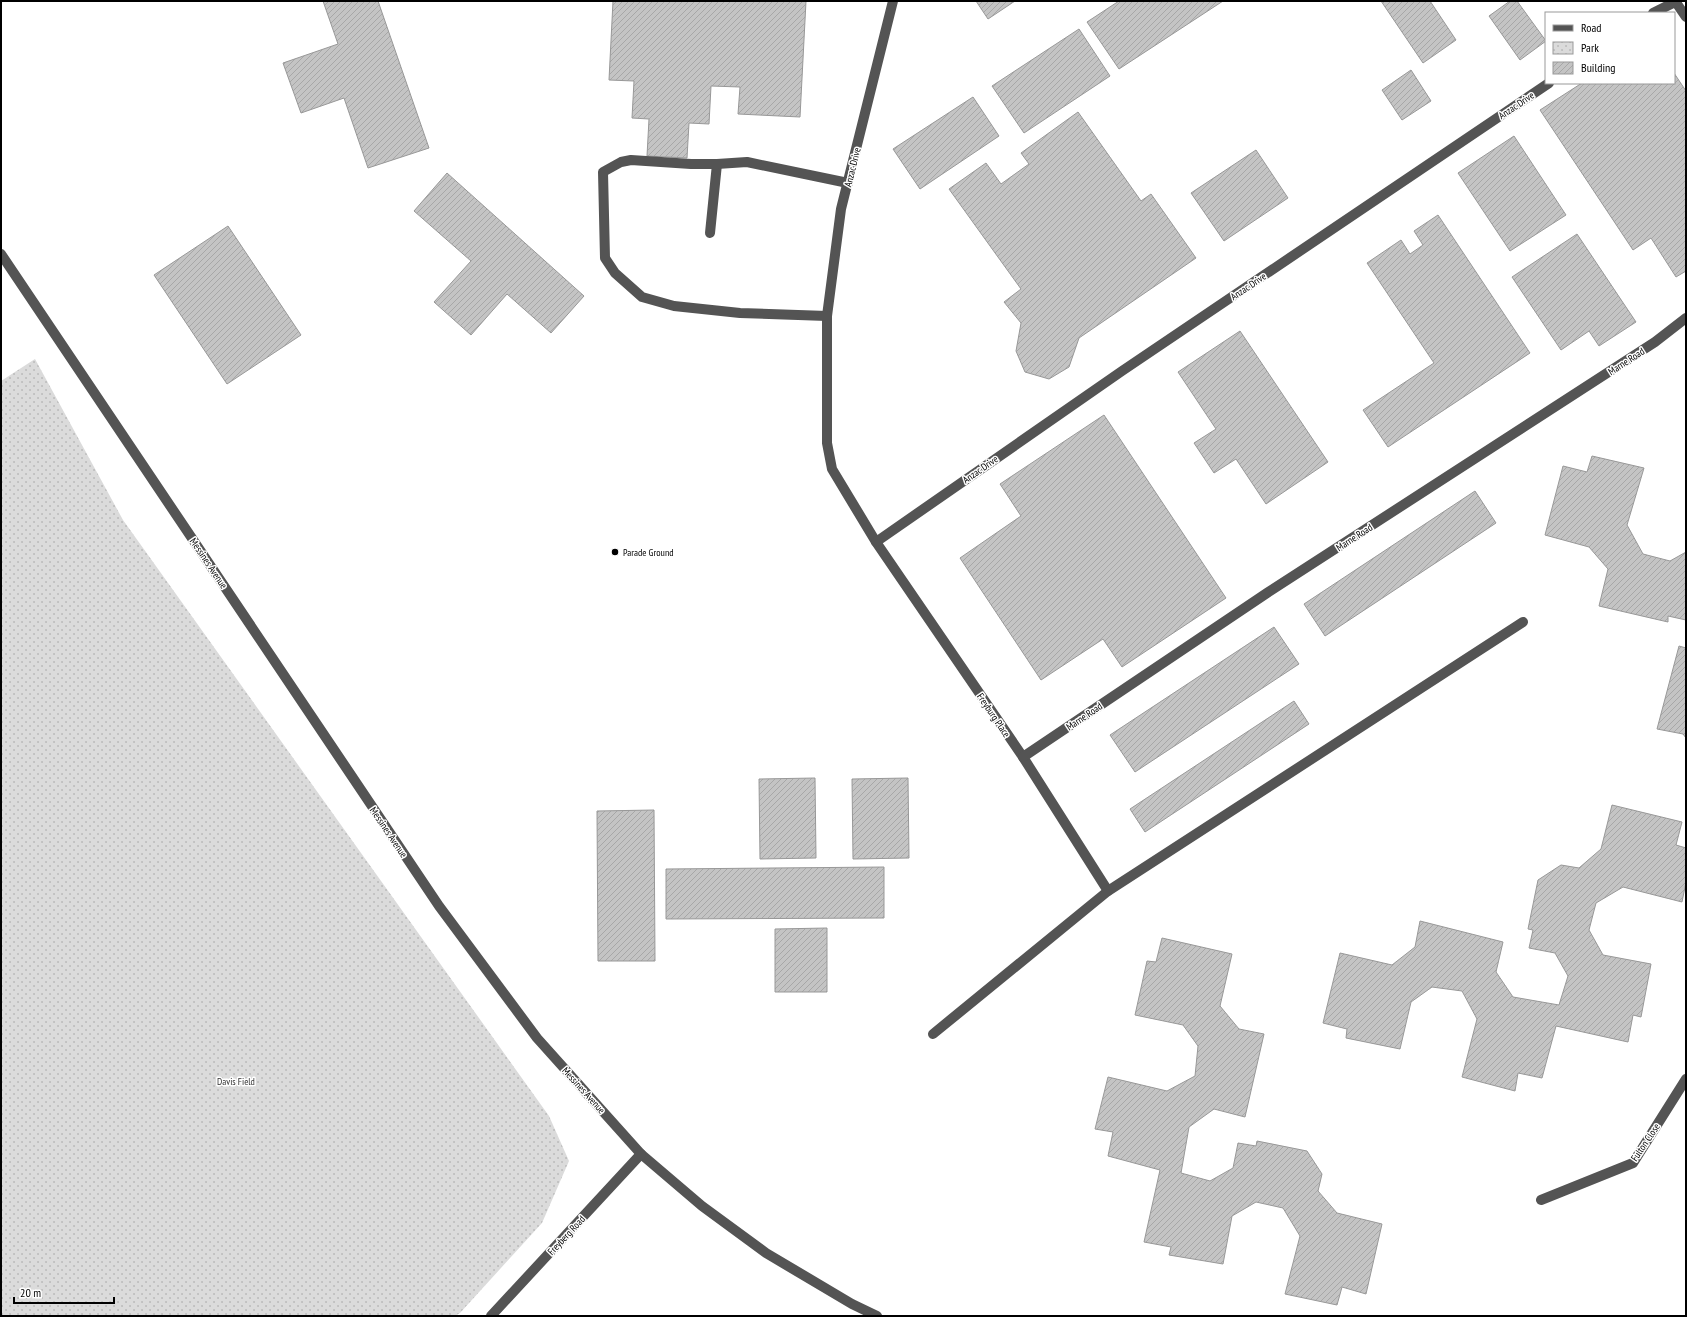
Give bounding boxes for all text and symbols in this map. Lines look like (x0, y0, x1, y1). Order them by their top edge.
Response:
legend (1545, 12, 1675, 84)
text: Road (1581, 20, 1601, 35)
text: Park (1581, 40, 1599, 55)
text: Building (1581, 60, 1616, 75)
street label: Anzac Drive (1496, 89, 1537, 122)
street label: Anzac Drive (841, 146, 864, 188)
street label: Anzac Drive (1228, 270, 1269, 303)
street label: Marne Road (1606, 345, 1647, 378)
street label: Anzac Drive (960, 453, 1001, 486)
street label: Marne Road (1334, 521, 1375, 554)
street label: Messines Avenue (187, 535, 230, 591)
place label: Parade Ground (623, 546, 674, 559)
marker: Parade Ground (610, 547, 620, 557)
street label: Freyburg Place (974, 691, 1013, 740)
street label: Marne Road (1064, 700, 1105, 733)
street label: Messines Avenue (367, 804, 410, 860)
street label: Messines Avenue (559, 1064, 608, 1116)
park label: Davis Field (217, 1075, 255, 1088)
street label: Fulton Close (1628, 1121, 1663, 1164)
street label: Freyberg Road (545, 1213, 588, 1258)
scale bar (14, 1279, 114, 1305)
text: 20 m (20, 1285, 41, 1300)

